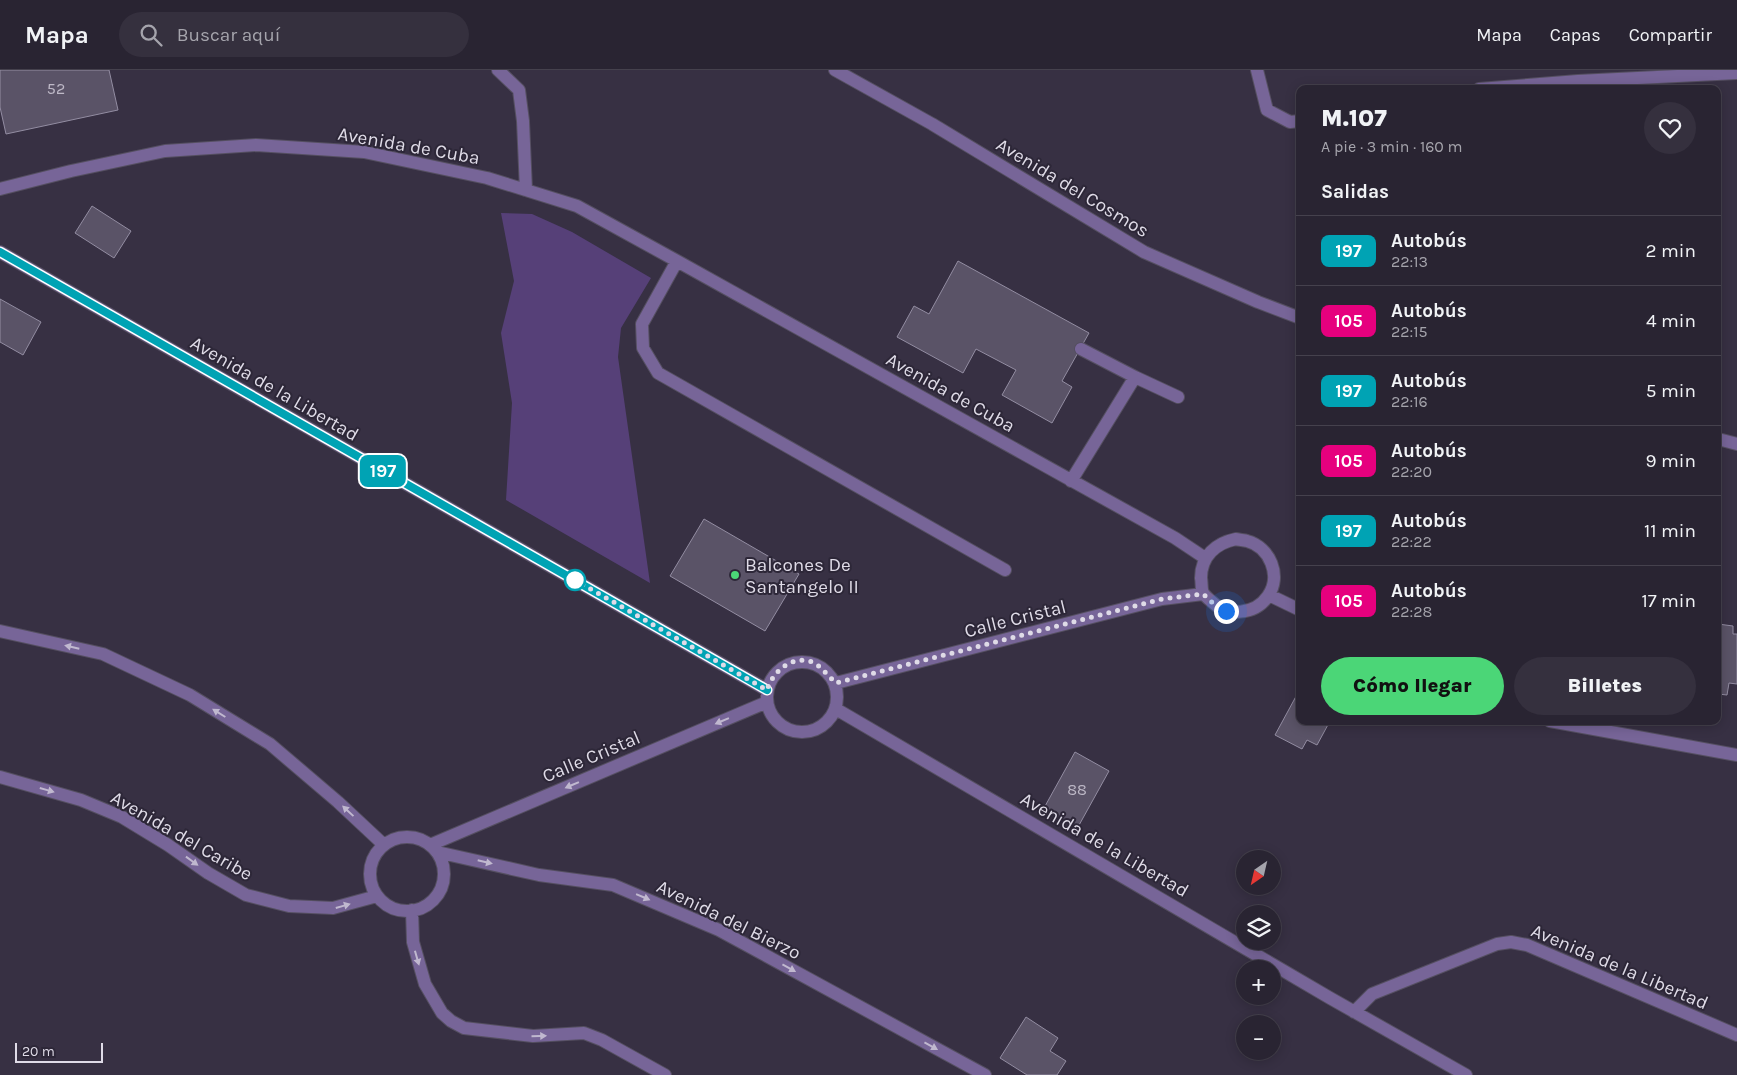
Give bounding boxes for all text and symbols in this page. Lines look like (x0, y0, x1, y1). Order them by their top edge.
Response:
search box (119, 12, 469, 57)
text: Mapa (25, 21, 89, 49)
icon: search (137, 21, 165, 49)
text: Buscar aquí (177, 24, 280, 46)
text: Mapa (1476, 24, 1522, 46)
text: Capas (1550, 24, 1601, 46)
text: Compartir (1629, 24, 1712, 46)
house number: 52 (47, 79, 65, 98)
button: heart (1644, 102, 1696, 154)
text: M.107 (1321, 104, 1387, 132)
street label: Avenida de Cuba (336, 123, 481, 169)
street label: Avenida del Cosmos (992, 134, 1153, 242)
text: A pie · 3 min · 160 m (1321, 137, 1463, 156)
text: Salidas (1321, 181, 1389, 203)
text: Autobús (1391, 230, 1467, 252)
text: 197 (1335, 240, 1362, 262)
text: 2 min (1646, 240, 1696, 262)
text: 22:13 (1391, 252, 1428, 271)
text: Autobús (1391, 300, 1467, 322)
text: 105 (1334, 310, 1363, 332)
text: 4 min (1646, 310, 1696, 332)
text: 22:15 (1391, 322, 1428, 341)
street label: Avenida de la Libertad (187, 332, 362, 446)
street label: Avenida de Cuba (882, 348, 1019, 437)
text: Autobús (1391, 370, 1467, 392)
text: 197 (1335, 380, 1362, 402)
text: 5 min (1646, 380, 1696, 402)
text: 22:16 (1391, 392, 1428, 411)
text: Autobús (1391, 440, 1467, 462)
text: 105 (1334, 450, 1363, 472)
text: 9 min (1646, 450, 1696, 472)
line badge: 197 (354, 455, 412, 487)
text: 197 (370, 460, 396, 482)
text: 22:20 (1391, 462, 1432, 481)
text: Autobús (1391, 510, 1467, 532)
text: 197 (1335, 520, 1362, 542)
text: 11 min (1644, 520, 1696, 542)
text: 22:22 (1391, 532, 1432, 551)
place label: Balcones De Santangelo II (745, 554, 859, 598)
unlabelled marker (564, 569, 586, 591)
marker: Balcones De Santangelo II (729, 569, 741, 581)
text: Autobús (1391, 580, 1467, 602)
text: 105 (1334, 590, 1363, 612)
text: 17 min (1641, 590, 1696, 612)
street label: Calle Cristal (962, 596, 1068, 642)
your location (1214, 599, 1239, 624)
text: 22:28 (1391, 602, 1432, 621)
one-way arrow (65, 643, 80, 651)
button: Cómo llegar (1321, 657, 1504, 715)
button: Billetes (1514, 657, 1696, 715)
one-way arrow (213, 709, 226, 718)
one-way arrow (715, 718, 729, 726)
street label: Calle Cristal (539, 726, 644, 787)
house number: 88 (1067, 780, 1087, 799)
one-way arrow (565, 781, 579, 789)
street label: Avenida del Caribe (107, 786, 256, 885)
one-way arrow (40, 787, 55, 795)
street label: Avenida de la Libertad (1017, 788, 1192, 902)
one-way arrow (342, 806, 355, 817)
north arrow (1236, 850, 1281, 895)
map controls (1236, 850, 1281, 1060)
one-way arrow (185, 856, 198, 867)
one-way arrow (477, 859, 493, 867)
street label: Avenida del Bierzo (653, 875, 804, 964)
one-way arrow (636, 894, 650, 902)
one-way arrow (335, 901, 350, 909)
button: layers (1236, 905, 1281, 950)
street label: Avenida de la Libertad (1528, 920, 1711, 1014)
one-way arrow (414, 951, 422, 966)
button: + (1236, 960, 1281, 1005)
one-way arrow (781, 964, 796, 972)
button: − (1236, 1015, 1281, 1060)
one-way arrow (531, 1031, 547, 1039)
scale bar (15, 1040, 102, 1063)
one-way arrow (924, 1042, 939, 1050)
text: 20 m (22, 1043, 55, 1060)

